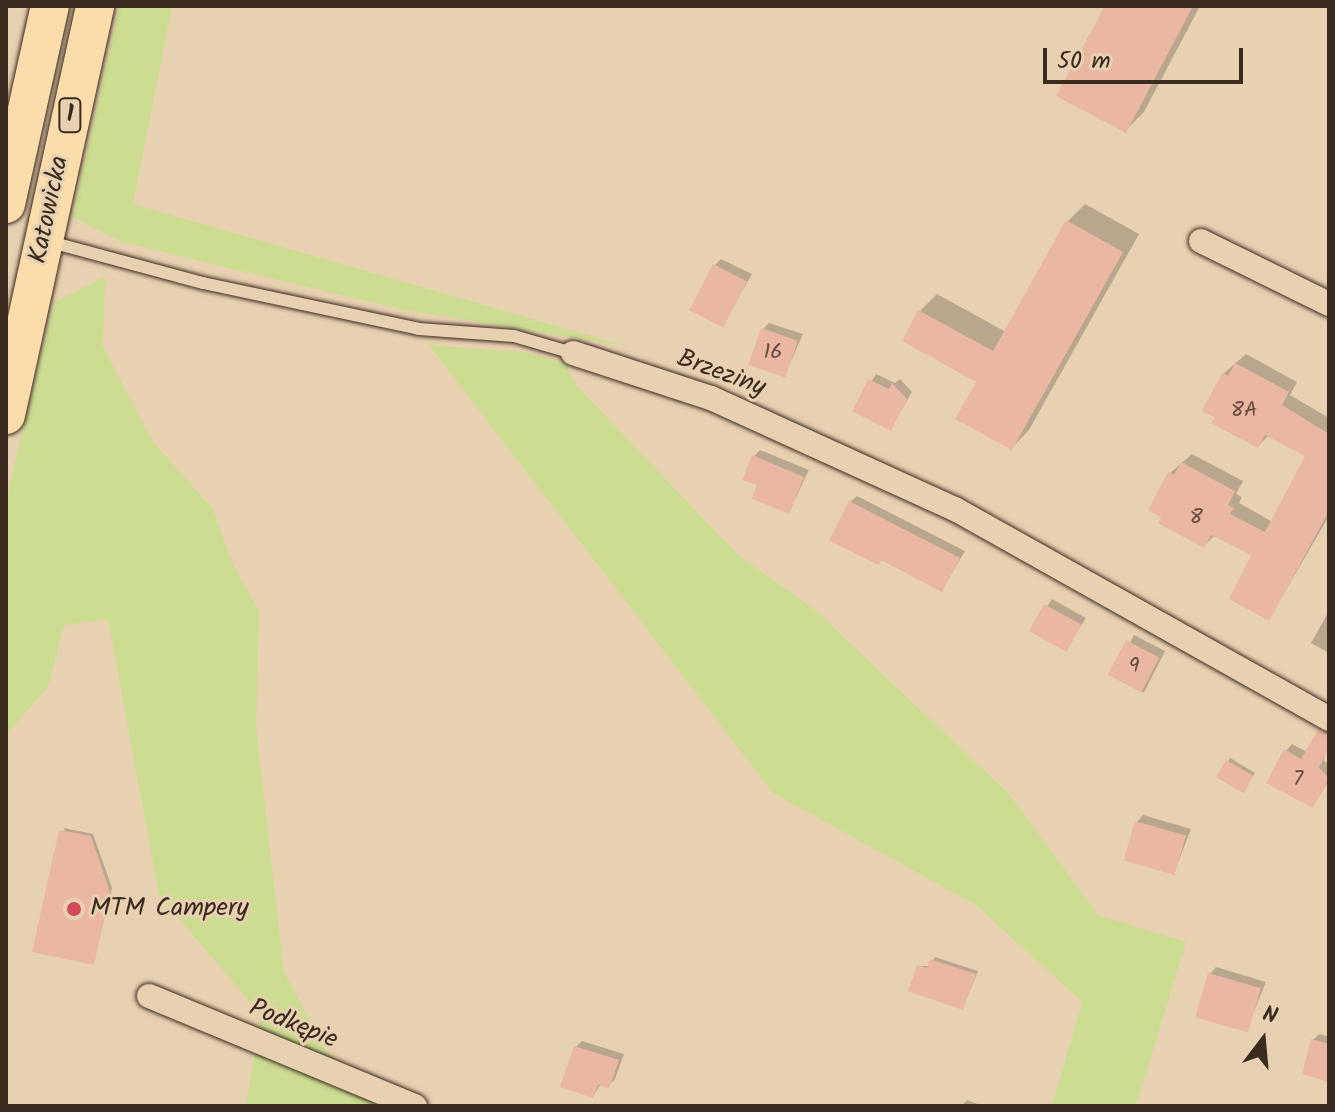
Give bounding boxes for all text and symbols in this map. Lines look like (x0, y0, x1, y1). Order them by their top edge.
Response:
scale bar (1047, 32, 1247, 82)
text: 50 m (1057, 42, 1111, 81)
road number: 1 (58, 95, 82, 135)
street label: Katowicka (23, 153, 77, 267)
house number: 16 (763, 340, 783, 366)
street label: Brzeziny (672, 344, 770, 404)
house number: 8A (1231, 398, 1257, 424)
house number: 8 (1189, 505, 1203, 531)
house number: 9 (1129, 654, 1139, 680)
house number: 7 (1293, 767, 1303, 793)
place label: MTM Campery (90, 893, 249, 925)
marker: MTM Campery (65, 900, 83, 918)
street label: Podkępie (244, 993, 342, 1057)
text: N (1258, 998, 1281, 1035)
north arrow (1223, 1000, 1303, 1080)

